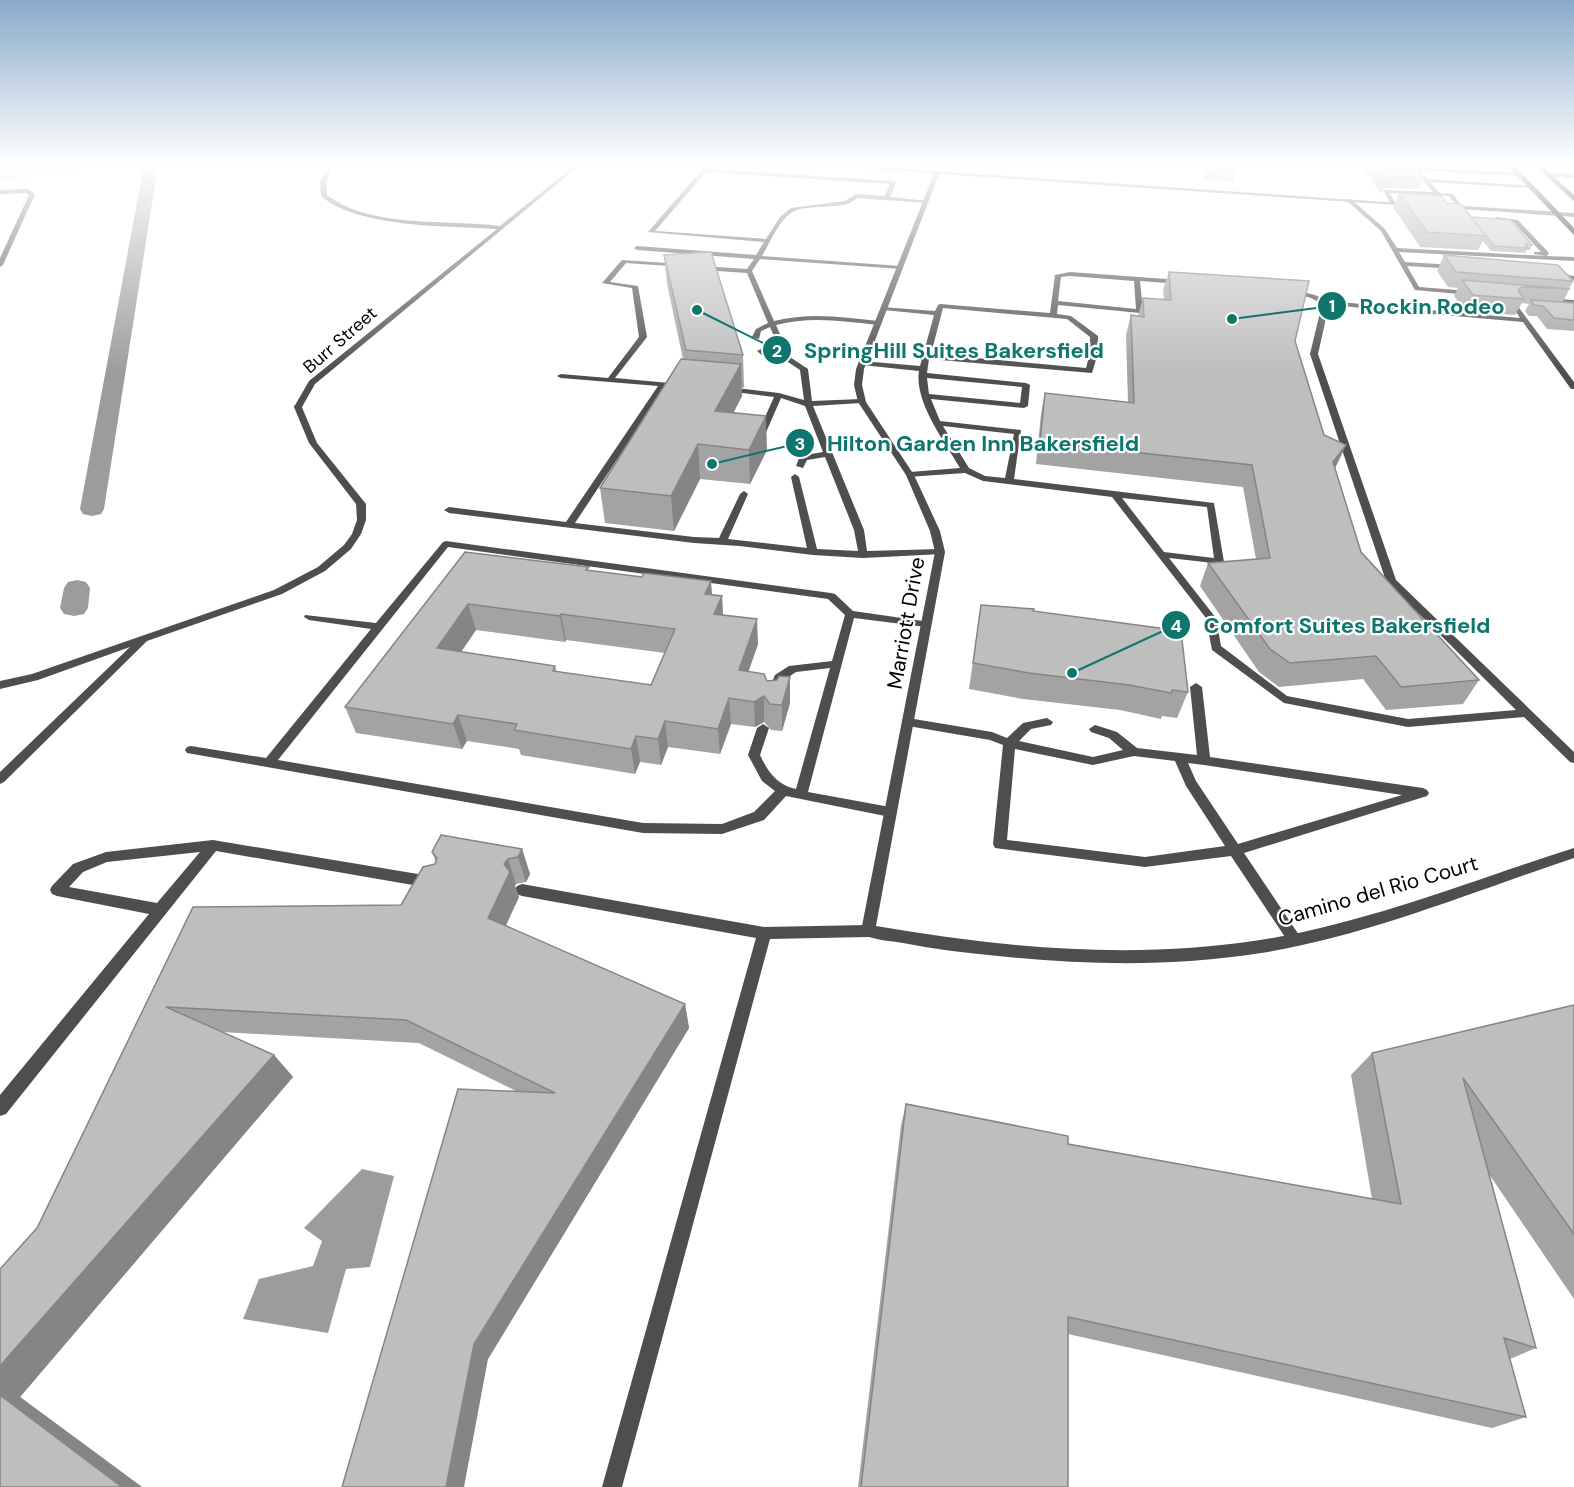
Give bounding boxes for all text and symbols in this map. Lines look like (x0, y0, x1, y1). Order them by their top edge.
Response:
callout: Rockin Rodeo (1317, 286, 1516, 326)
text: Rockin Rodeo (1359, 292, 1505, 321)
text: 1 (1329, 294, 1335, 318)
street label: Burr Street (298, 301, 382, 379)
callout: SpringHill Suites Bakersfield (762, 330, 1116, 370)
text: SpringHill Suites Bakersfield (804, 336, 1104, 365)
text: 2 (772, 339, 782, 363)
callout: Hilton Garden Inn Bakersfield (785, 423, 1152, 463)
text: Hilton Garden Inn Bakersfield (827, 429, 1139, 458)
text: 3 (795, 432, 805, 456)
street label: Marriott Drive (881, 555, 931, 691)
callout: Comfort Suites Bakersfield (1161, 605, 1502, 645)
text: Comfort Suites Bakersfield (1203, 611, 1491, 640)
text: 4 (1170, 614, 1182, 638)
street label: Camino del Rio Court (1275, 849, 1481, 933)

